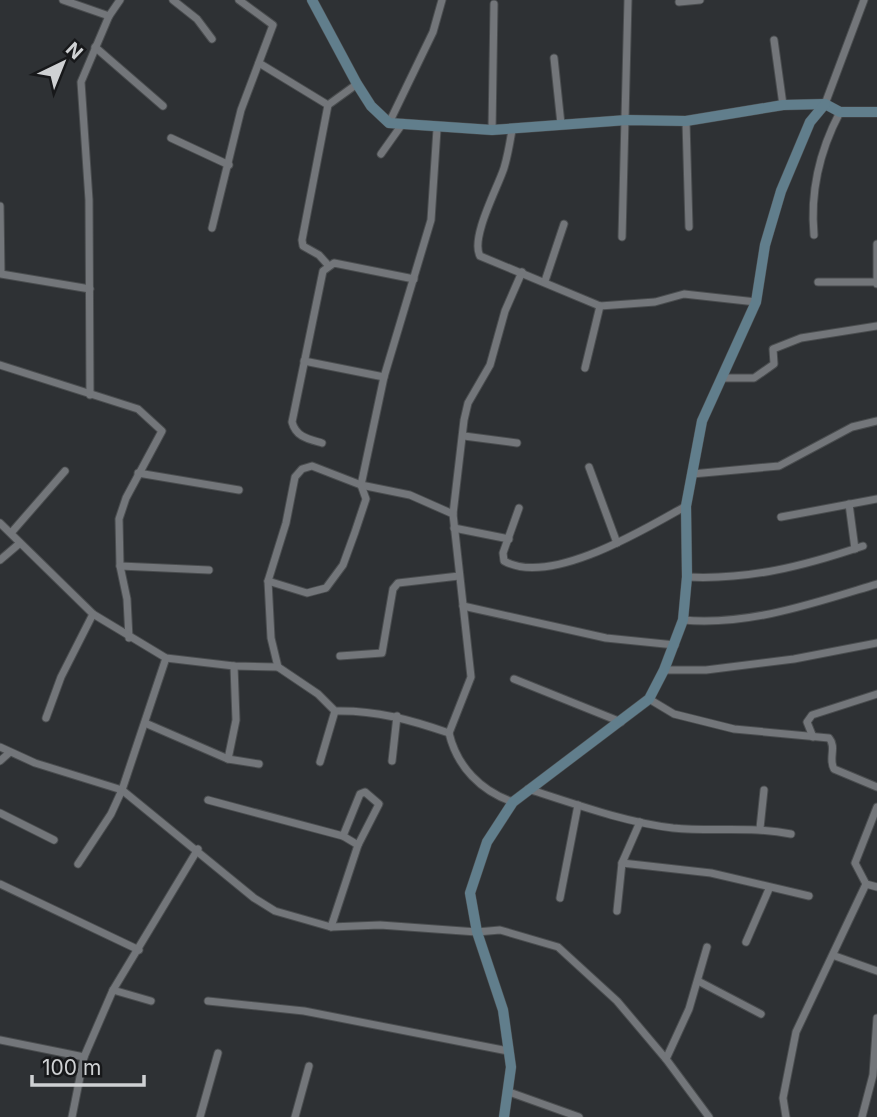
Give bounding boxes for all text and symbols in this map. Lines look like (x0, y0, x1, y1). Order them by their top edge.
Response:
north arrow (28, 28, 98, 98)
text: N (61, 38, 87, 64)
scale bar (32, 1044, 144, 1088)
text: 100 m (42, 1055, 101, 1080)

